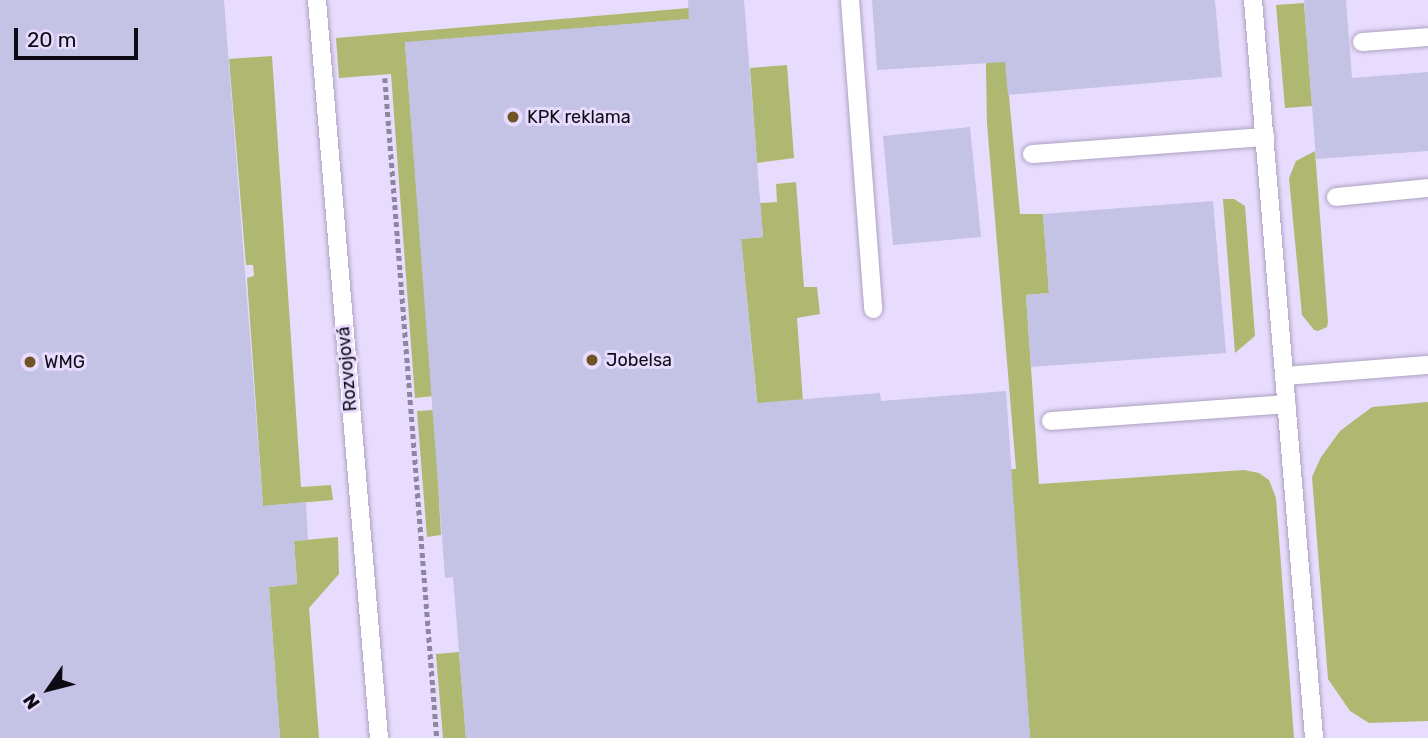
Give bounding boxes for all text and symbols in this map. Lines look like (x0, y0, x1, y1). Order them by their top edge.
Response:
scale bar (18, 14, 142, 58)
text: 20 m (27, 27, 76, 52)
place label: KPK reklama (527, 106, 631, 128)
marker: KPK reklama (505, 109, 521, 125)
street label: Rozvojová (333, 326, 361, 412)
place label: Jobelsa (606, 349, 672, 371)
place label: WMG (44, 351, 85, 373)
marker: Jobelsa (584, 352, 600, 368)
marker: WMG (22, 354, 38, 370)
north arrow (14, 654, 84, 724)
text: N (18, 689, 45, 714)

